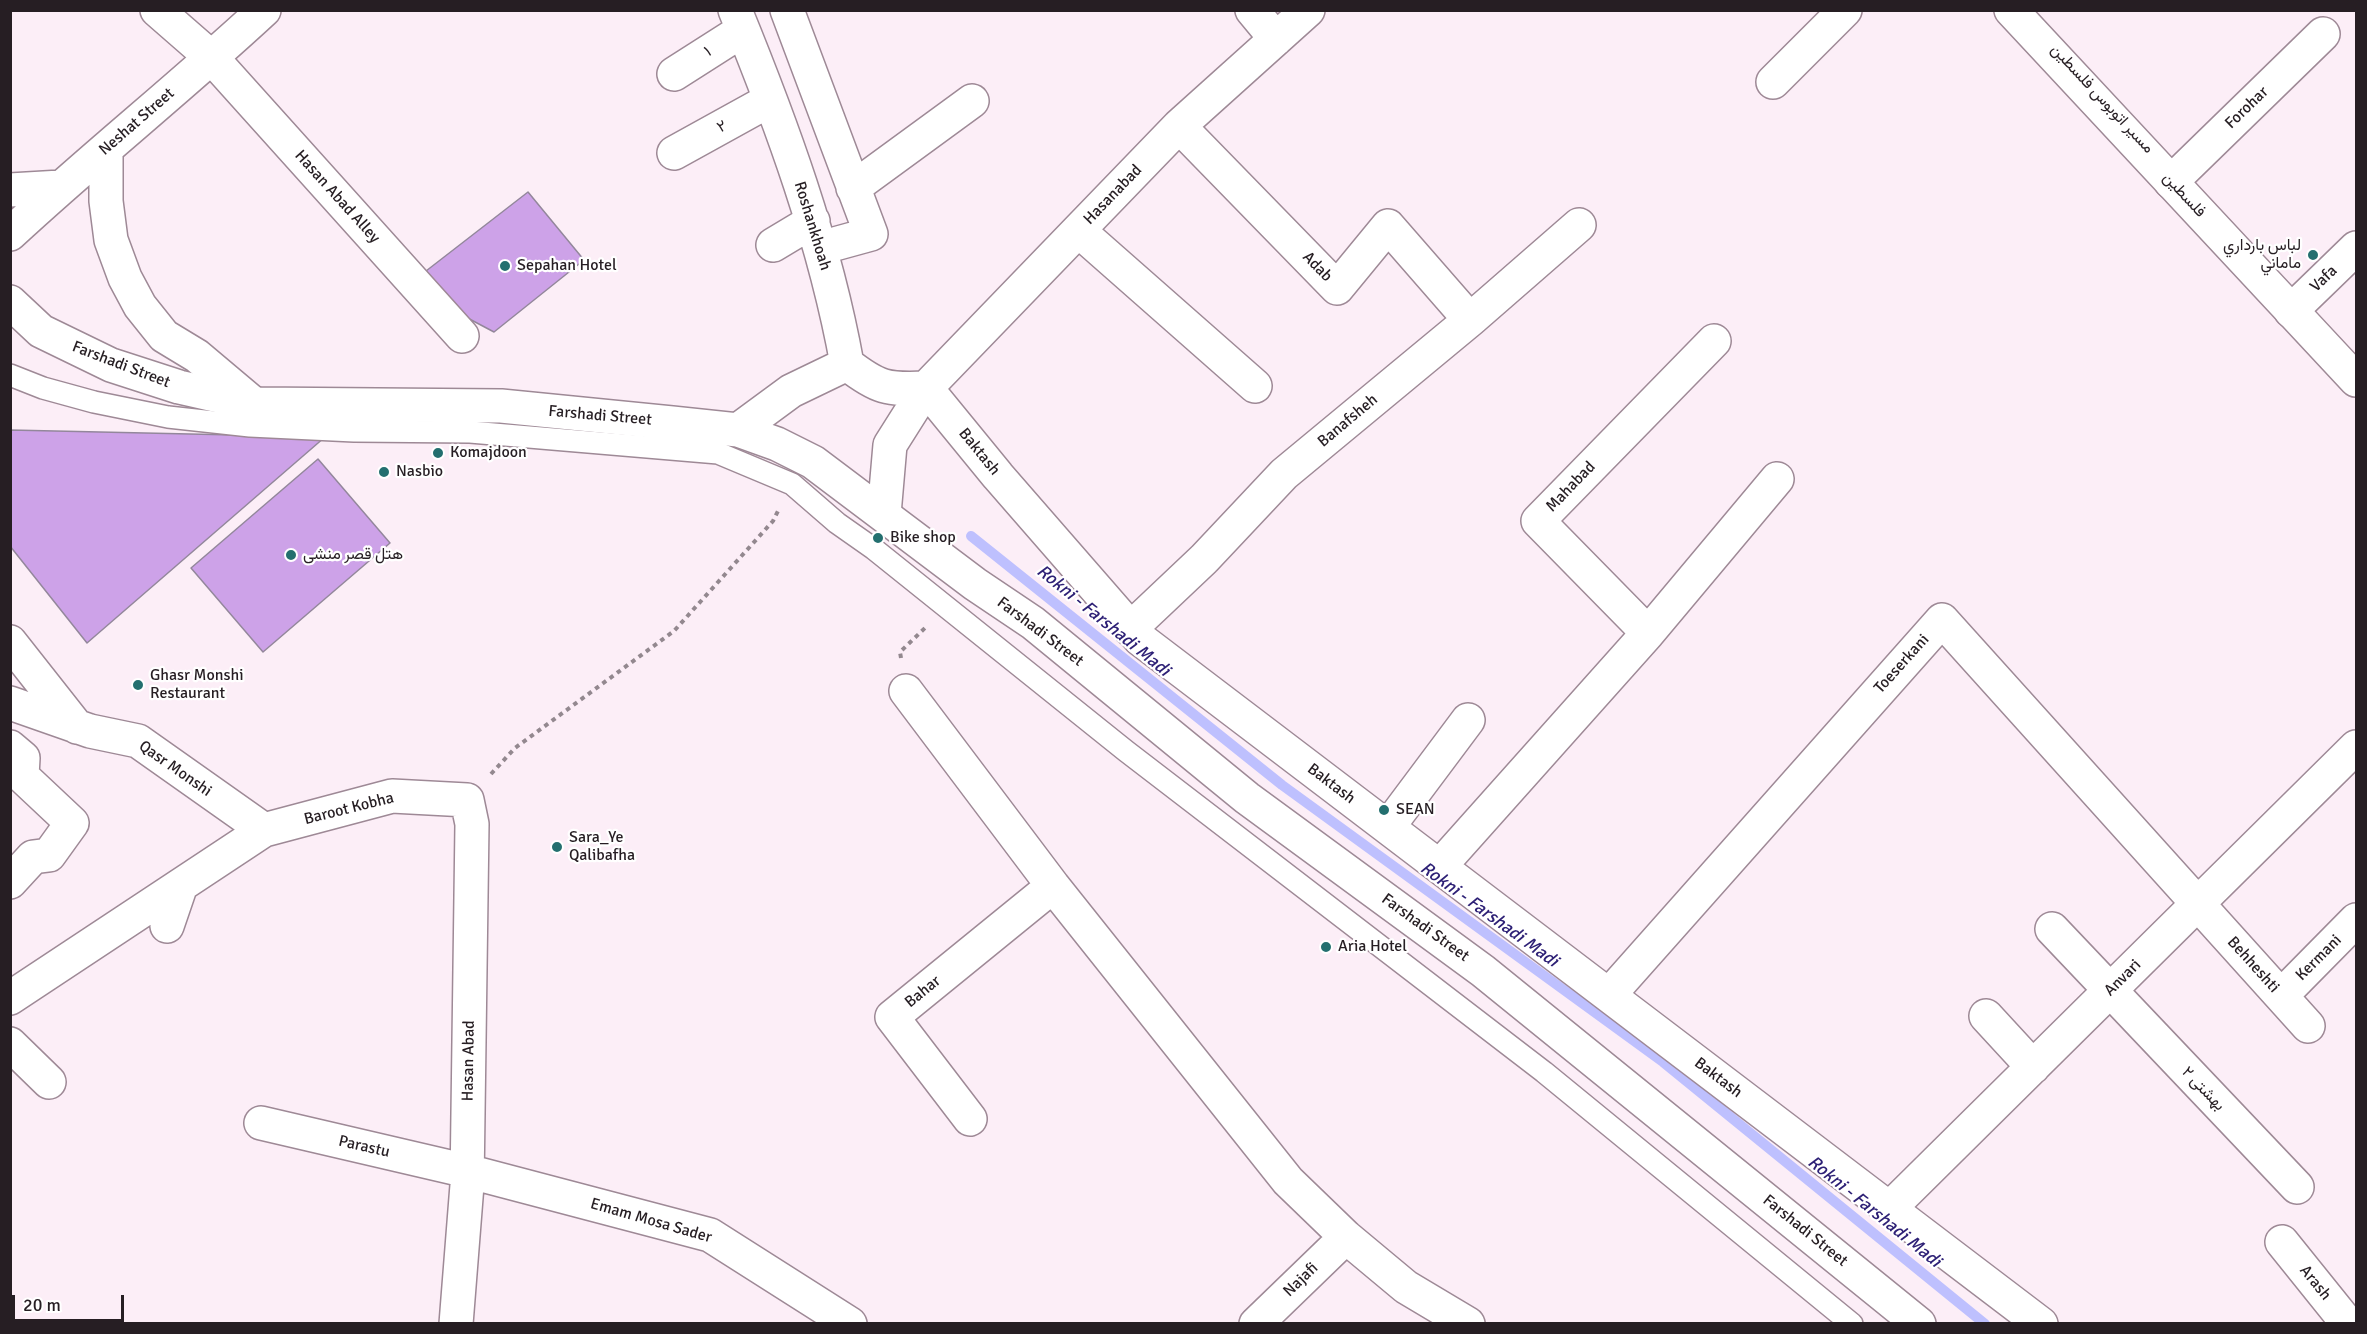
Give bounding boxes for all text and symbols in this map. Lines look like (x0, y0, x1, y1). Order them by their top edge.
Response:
street label: مسیر اتوبوس فلسطین (2046, 40, 2158, 158)
street label: ۱ (701, 43, 715, 61)
street label: Forohar (2221, 83, 2273, 133)
street label: Neshat Street (95, 84, 179, 160)
street label: ۲ (714, 117, 730, 137)
street label: Hasan Abad Alley (290, 147, 384, 247)
street label: Hasanabad (1080, 161, 1146, 229)
street label: فلسطین (2158, 168, 2210, 222)
street label: Roshankhoah (789, 179, 835, 273)
place label: لباس بارداري ماماني (2223, 236, 2301, 274)
street label: Adab (1298, 248, 1336, 286)
marker: لباس بارداري ماماني (2306, 248, 2320, 262)
place label: Sepahan Hotel (517, 256, 617, 276)
marker: Sepahan Hotel (498, 259, 512, 273)
street label: Vafa (2306, 262, 2342, 296)
street label: Farshadi Street (69, 337, 173, 393)
street label: Banafsheh (1314, 390, 1382, 452)
street label: Farshadi Street (548, 402, 652, 430)
street label: Baktash (954, 424, 1004, 480)
place label: Komajdoon (450, 443, 527, 463)
marker: Komajdoon (431, 446, 445, 460)
street label: Mahabad (1542, 458, 1600, 516)
place label: Nasbio (396, 462, 443, 482)
marker: Nasbio (377, 465, 391, 479)
place label: Bike shop (890, 528, 956, 548)
marker: Bike shop (871, 531, 885, 545)
place label: هتل قصر منشی (303, 545, 403, 565)
marker: هتل قصر منشی (284, 548, 298, 562)
water label: Rokni - Farshadi Madi (1032, 561, 1174, 681)
street label: Farshadi Street (993, 593, 1087, 671)
street label: Toeserkani (1870, 630, 1934, 698)
place label: Ghasr Monshi Restaurant (150, 666, 244, 704)
marker: Ghasr Monshi Restaurant (131, 678, 145, 692)
street label: Qasr Monshi (135, 737, 215, 801)
street label: Baktash (1303, 760, 1359, 808)
street label: Baroot Kobha (302, 789, 396, 829)
place label: SEAN (1396, 800, 1435, 820)
marker: SEAN (1377, 803, 1391, 817)
place label: Sara_Ye Qalibafha (569, 828, 635, 866)
marker: Sara_Ye Qalibafha (550, 840, 564, 854)
water label: Rokni - Farshadi Madi (1416, 858, 1562, 972)
street label: Farshadi Street (1377, 890, 1473, 966)
street label: Kermani (2292, 931, 2346, 985)
street label: Behheshti (2223, 933, 2283, 997)
place label: Aria Hotel (1338, 937, 1407, 957)
marker: Aria Hotel (1319, 940, 1333, 954)
street label: Anvari (2101, 956, 2145, 1000)
street label: Bahar (901, 972, 945, 1012)
street label: Hasan Abad (459, 1020, 479, 1102)
street label: Baktash (1690, 1054, 1746, 1102)
street label: بهشتی ۲ (2177, 1063, 2229, 1115)
street label: Parastu (336, 1132, 392, 1162)
water label: Rokni - Farshadi Madi (1803, 1152, 1945, 1272)
street label: Farshadi Street (1759, 1191, 1851, 1271)
street label: Emam Mosa Sader (588, 1194, 714, 1248)
street label: Najafi (1280, 1259, 1322, 1301)
street label: Arash (2295, 1262, 2335, 1304)
scale bar (15, 1283, 128, 1321)
text: 20 m (23, 1294, 61, 1316)

